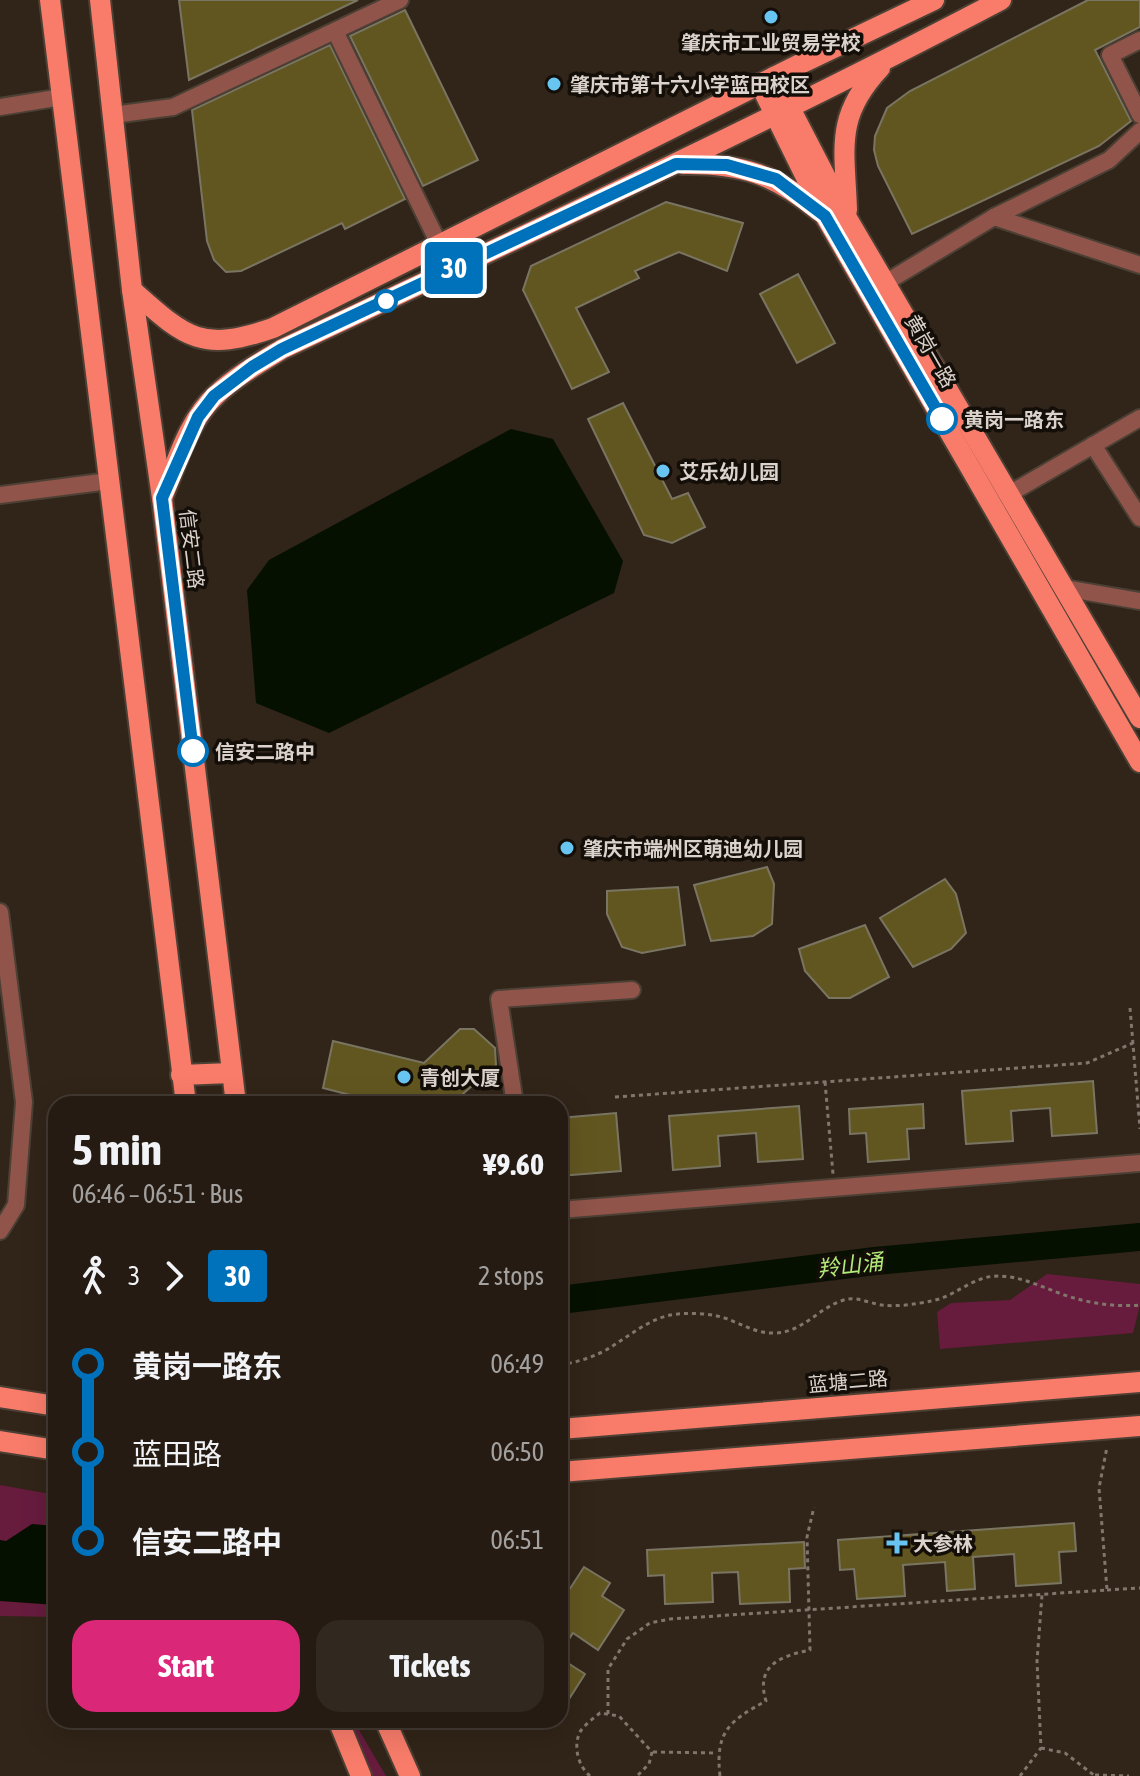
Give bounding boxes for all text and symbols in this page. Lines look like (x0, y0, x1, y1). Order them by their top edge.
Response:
marker: 肇庆市工业贸易学校 (762, 8, 780, 26)
place label: 肇庆市工业贸易学校 (681, 31, 861, 54)
place label: 肇庆市第十六小学蓝田校区 (570, 73, 810, 96)
marker: 肇庆市第十六小学蓝田校区 (545, 75, 563, 93)
line badge: 30 (418, 242, 490, 294)
text: 30 (441, 252, 467, 284)
unlabelled marker (375, 290, 397, 312)
street label: 黄岗一路 (901, 311, 961, 391)
marker: 黄岗一路东 (927, 404, 957, 434)
place label: 黄岗一路东 (964, 408, 1064, 431)
place label: 艾乐幼儿园 (679, 460, 779, 483)
marker: 艾乐幼儿园 (654, 462, 672, 480)
street label: 信安二路 (176, 508, 208, 590)
marker: 信安二路中 (178, 736, 208, 766)
place label: 信安二路中 (215, 740, 315, 763)
place label: 肇庆市端州区萌迪幼儿园 (583, 837, 803, 860)
marker: 肇庆市端州区萌迪幼儿园 (558, 839, 576, 857)
place label: 青创大厦 (420, 1066, 500, 1089)
marker: 青创大厦 (395, 1068, 413, 1086)
text: 5 min (72, 1124, 162, 1174)
text: ¥9.60 (483, 1147, 544, 1181)
text: 06:46 – 06:51 · Bus (72, 1179, 243, 1209)
water label: 羚山涌 (816, 1248, 887, 1282)
icon: walk (72, 1254, 116, 1298)
icon: forward (152, 1254, 196, 1298)
text: 30 (224, 1260, 251, 1292)
text: 3 (128, 1261, 140, 1291)
text: 2 stops (478, 1261, 544, 1291)
text: 黄岗一路东 (132, 1349, 282, 1383)
text: 06:49 (490, 1349, 544, 1379)
street label: 蓝塘二路 (807, 1366, 889, 1396)
text: 蓝田路 (132, 1437, 222, 1471)
text: 06:50 (490, 1437, 544, 1467)
text: 信安二路中 (132, 1525, 282, 1559)
text: 06:51 (490, 1525, 544, 1555)
place label: 大参林 (913, 1532, 973, 1555)
marker: 大参林 (888, 1534, 906, 1552)
button: Start (72, 1620, 300, 1712)
button: Tickets (316, 1620, 544, 1712)

